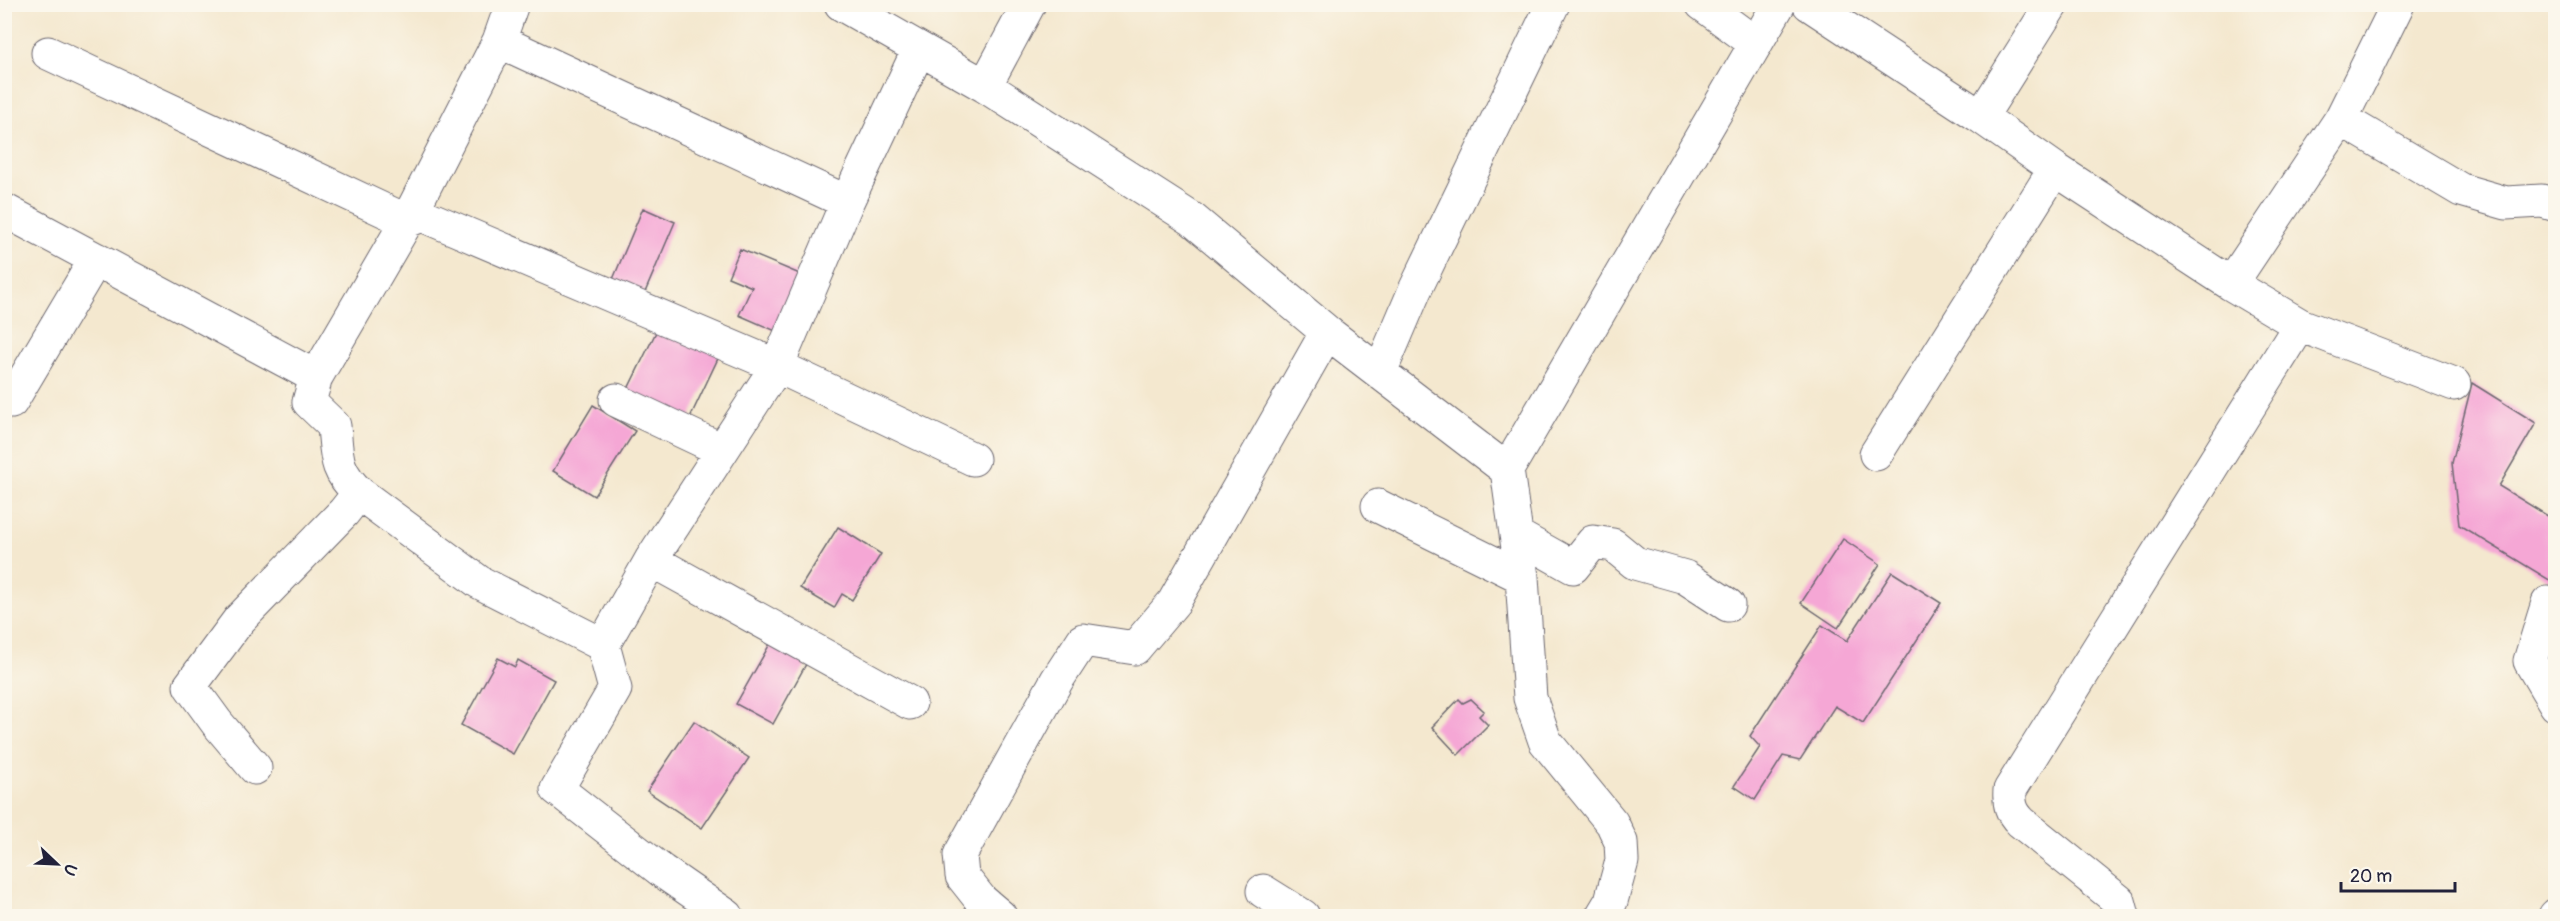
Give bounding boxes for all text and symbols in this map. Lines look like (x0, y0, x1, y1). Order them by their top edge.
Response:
north arrow (27, 834, 87, 894)
scale bar (2341, 855, 2455, 893)
text: U (58, 861, 81, 879)
text: 20 m (2350, 865, 2392, 888)

